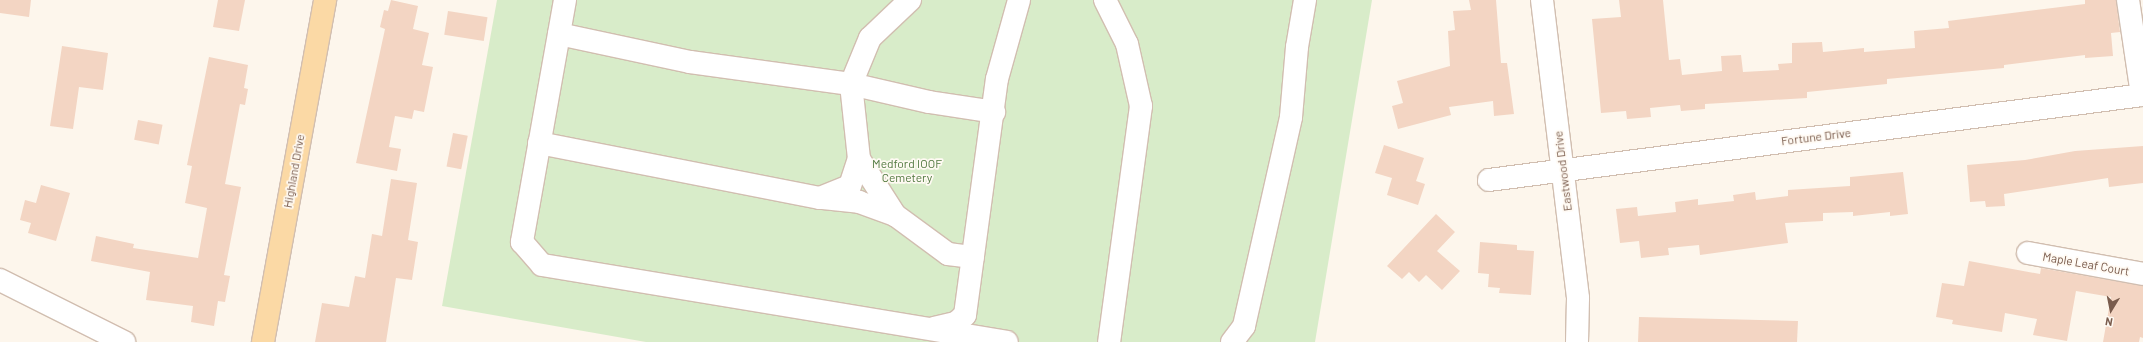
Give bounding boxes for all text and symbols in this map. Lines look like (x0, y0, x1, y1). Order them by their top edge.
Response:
street label: Fortune Drive (1780, 126, 1852, 148)
street label: Eastwood Drive (1551, 130, 1575, 212)
street label: Highland Drive (280, 133, 308, 209)
park label: Medford IOOF Cemetery (872, 157, 942, 185)
street label: Maple Leaf Court (2041, 249, 2131, 279)
north arrow (2091, 290, 2131, 330)
text: N (2104, 315, 2114, 329)

